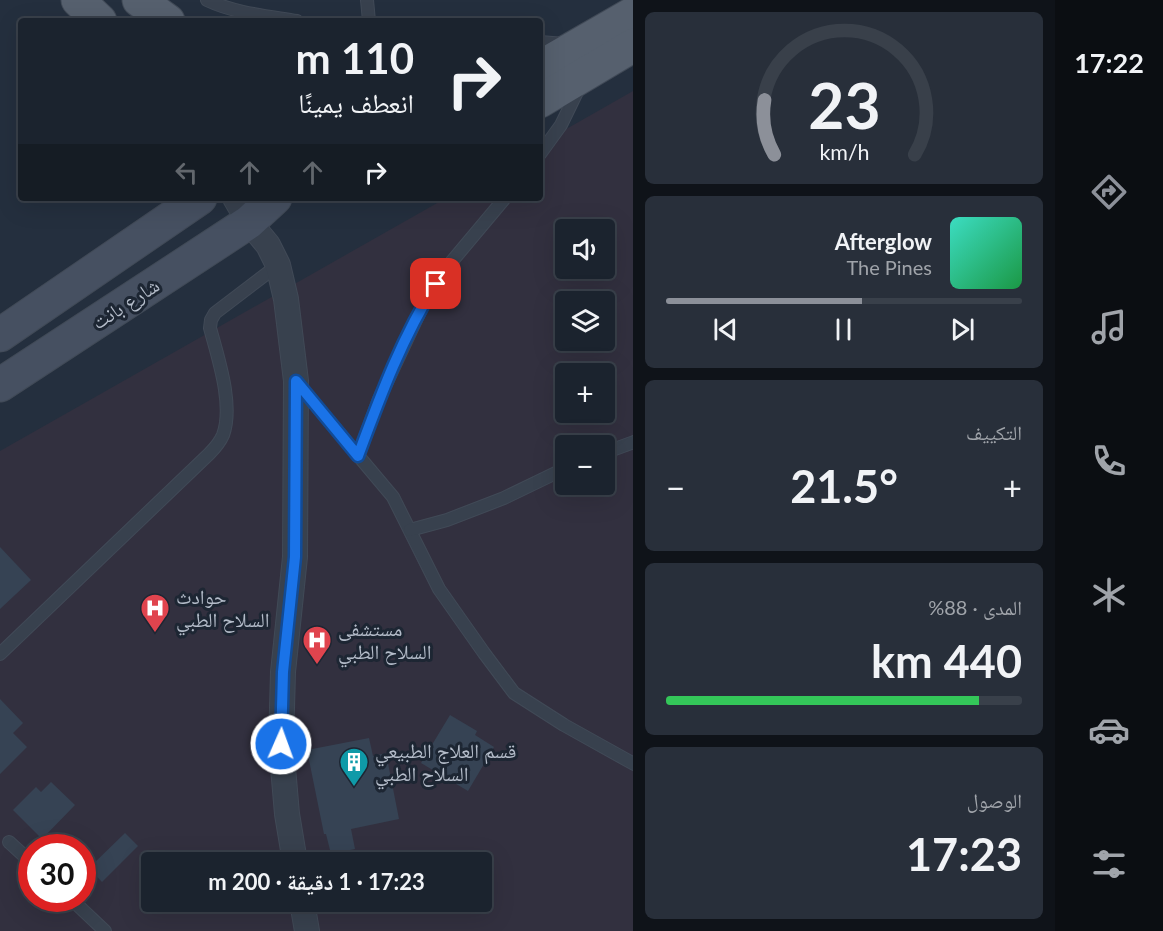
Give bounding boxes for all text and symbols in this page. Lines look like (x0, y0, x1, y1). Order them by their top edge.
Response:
text: 110 m (296, 33, 414, 83)
icon: right (435, 42, 513, 120)
text: 17:22 (1074, 46, 1144, 79)
text: 23 (808, 67, 880, 142)
text: انعطف يمينًا (298, 86, 414, 119)
text: km/h (819, 139, 869, 165)
icon: left (170, 156, 203, 189)
icon: ahead (233, 156, 266, 189)
icon: ahead (296, 156, 329, 189)
icon: right (359, 156, 392, 189)
icon: directions (1088, 171, 1130, 213)
map controls (555, 219, 615, 495)
button: sound (555, 219, 615, 279)
text: Afterglow (835, 228, 932, 255)
text: The Pines (846, 255, 932, 279)
pin (410, 258, 461, 309)
icon: arrive (419, 267, 452, 300)
street label: شارع بانت (87, 272, 164, 335)
button: layers (555, 291, 615, 351)
icon: music (1088, 306, 1130, 348)
icon: previous (709, 313, 742, 346)
icon: pause (827, 313, 860, 346)
icon: next (946, 313, 979, 346)
button: + (555, 363, 615, 423)
text: التكييف (966, 420, 1022, 444)
button: − (555, 435, 615, 495)
icon: phone (1088, 440, 1130, 482)
text: 21.5° (790, 459, 898, 513)
text: − (666, 467, 685, 507)
text: + (1003, 467, 1022, 507)
icon: climate (1088, 574, 1130, 616)
place label: حوادث السلاح الطبي (176, 584, 269, 636)
hospital icon: حوادث السلاح الطبي (139, 592, 171, 634)
text: المدى · 88% (928, 595, 1022, 619)
place label: مستشفى السلاح الطبي (338, 616, 431, 668)
hospital icon: مستشفى السلاح الطبي (301, 624, 333, 666)
text: 440 km (871, 634, 1022, 688)
icon: car (1088, 709, 1130, 751)
position arrow (249, 712, 313, 776)
place label: قسم العلاج الطبيعي السلاح الطبي (375, 738, 516, 790)
building icon: قسم العلاج الطبيعي السلاح الطبي (338, 746, 370, 788)
text: الوصول (967, 788, 1022, 812)
text: 17:23 (906, 827, 1022, 881)
speed limit sign: 30 (18, 834, 96, 912)
icon: filters (1088, 843, 1130, 885)
text: 17:23 · 1 دقيقة · 200 m (208, 868, 425, 895)

